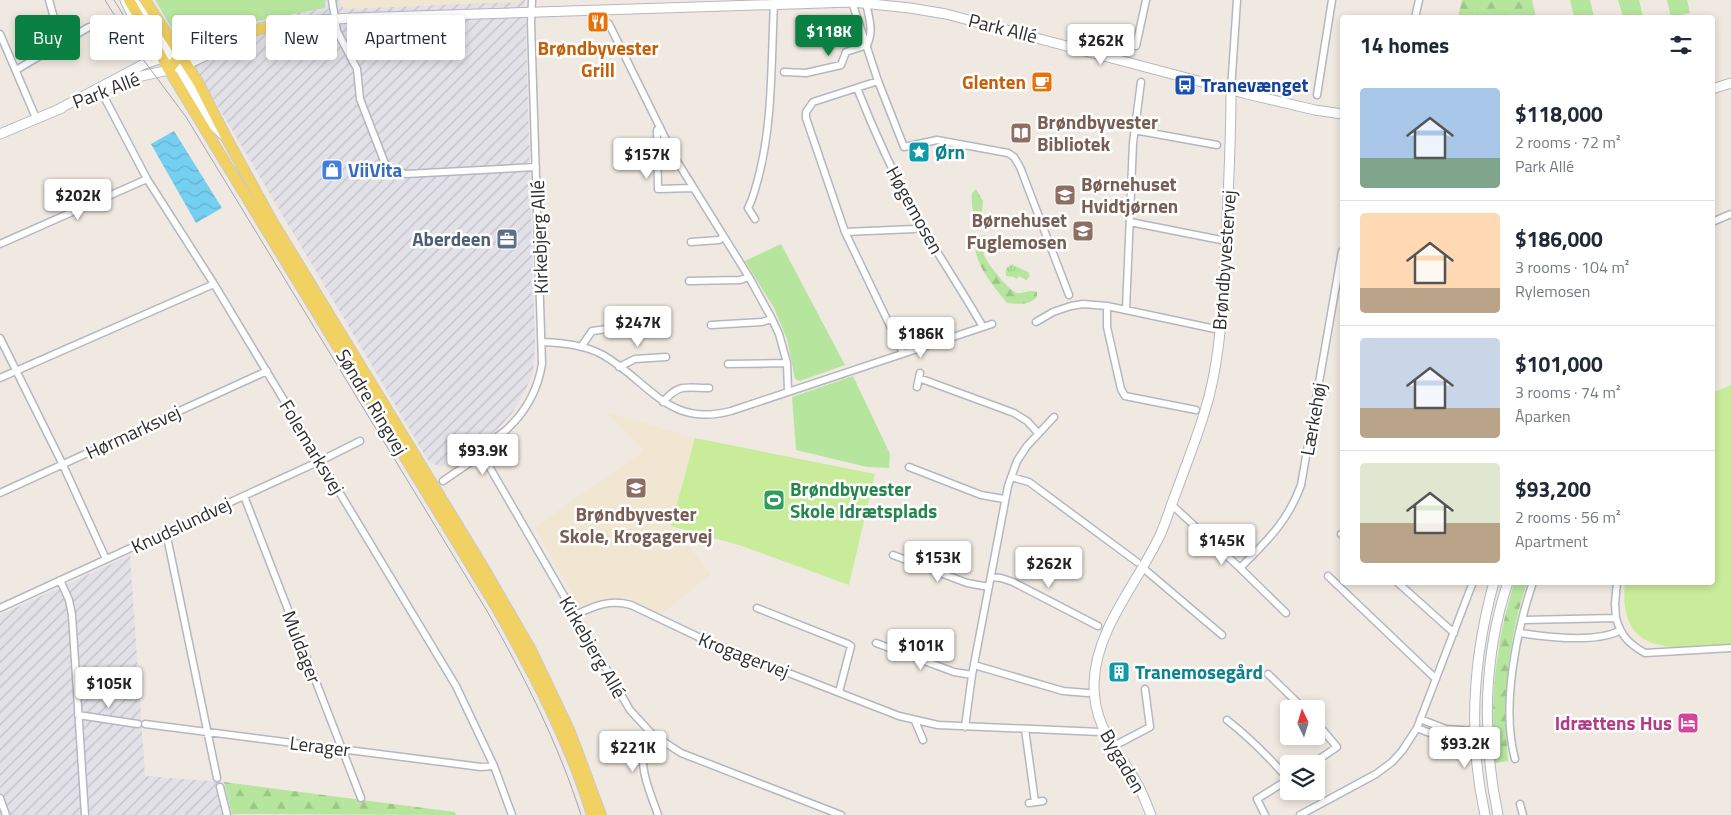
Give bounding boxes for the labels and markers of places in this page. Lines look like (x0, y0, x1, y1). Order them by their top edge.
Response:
restaurant icon: Brøndbyvester Grill (586, 10, 610, 34)
pin: $118K (794, 15, 864, 57)
pin: $262K (1066, 23, 1136, 66)
place label: Brøndbyvester Grill (537, 33, 659, 84)
place label: Glenten (962, 67, 1026, 96)
cafe icon: Glenten (1030, 70, 1054, 94)
place label: Tranevænget (1201, 70, 1308, 99)
bus stop icon: Tranevænget (1173, 73, 1197, 97)
place label: Brøndbyvester Bibliotek (1037, 107, 1158, 158)
library icon: Brøndbyvester Bibliotek (1009, 121, 1033, 145)
place label: Ørn (935, 137, 965, 166)
pin: $157K (612, 138, 682, 180)
place icon: Ørn (907, 140, 931, 164)
place label: ViiVita (348, 155, 403, 184)
shop icon: ViiVita (320, 158, 344, 182)
place label: Børnehuset Hvidtjørnen (1081, 169, 1178, 220)
pin: $202K (43, 178, 113, 221)
school or university icon: Børnehuset Hvidtjørnen (1053, 183, 1077, 207)
place label: Børnehuset Fuglemosen (966, 205, 1067, 256)
school or university icon: Børnehuset Fuglemosen (1071, 219, 1095, 243)
place label: Aberdeen (412, 224, 491, 253)
office icon: Aberdeen (495, 227, 519, 251)
pin: $247K (603, 306, 673, 348)
pin: $186K (886, 316, 956, 359)
pin: $93.9K (442, 434, 524, 476)
place label: Brøndbyvester Skole Idrætsplads (790, 474, 937, 525)
school or university icon: Brøndbyvester Skole, Krogagervej (624, 476, 648, 500)
sports icon: Brøndbyvester Skole Idrætsplads (762, 488, 786, 512)
place label: Brøndbyvester Skole, Krogagervej (559, 499, 713, 550)
pin: $145K (1187, 524, 1257, 566)
pin: $153K (903, 540, 973, 583)
pin: $262K (1014, 546, 1084, 589)
pin: $101K (886, 628, 956, 671)
place label: Tranemosegård (1135, 657, 1263, 686)
building icon: Tranemosegård (1107, 660, 1131, 684)
pin: $105K (74, 666, 144, 709)
place label: Idrættens Hus (1555, 708, 1672, 737)
hotel icon: Idrættens Hus (1676, 711, 1700, 735)
pin: $93.2K (1424, 726, 1506, 769)
pin: $221K (598, 730, 668, 773)

